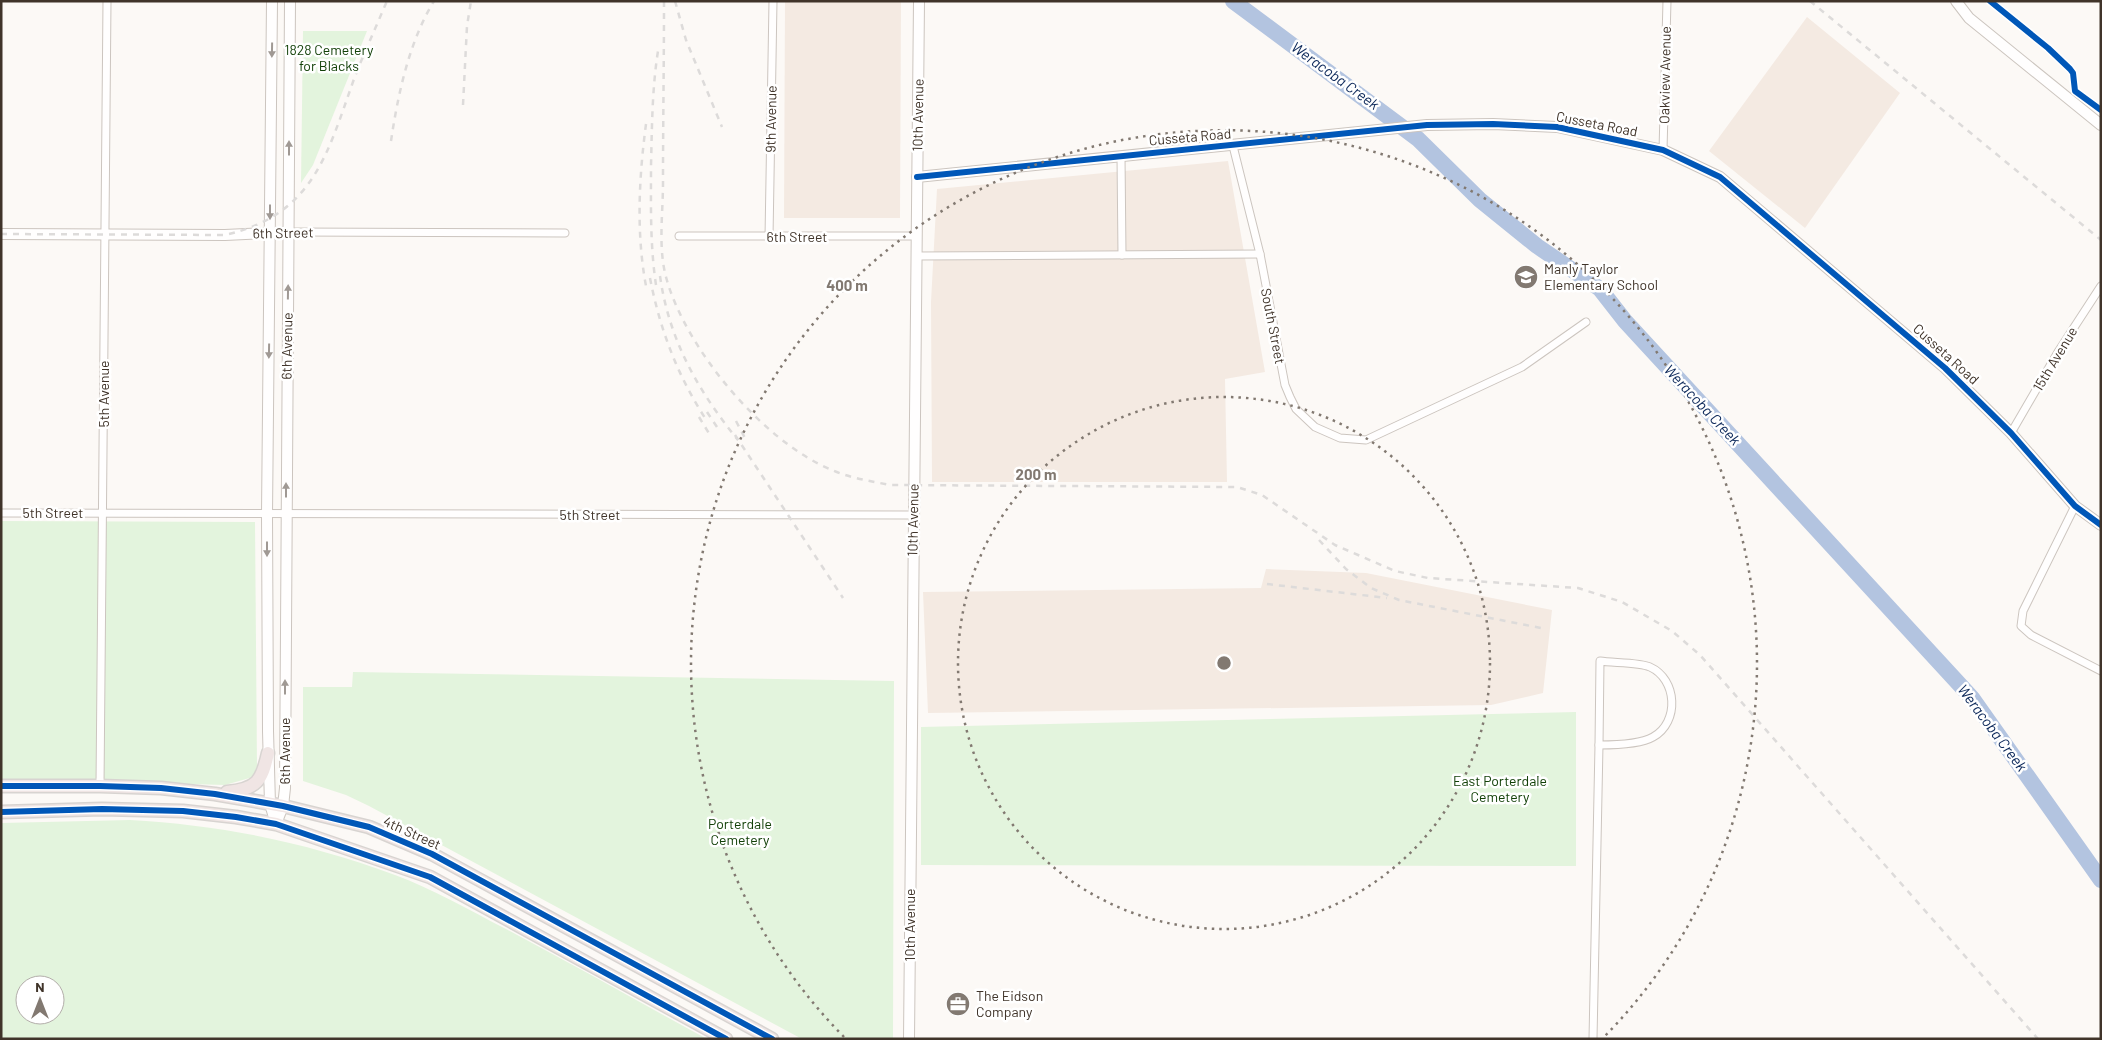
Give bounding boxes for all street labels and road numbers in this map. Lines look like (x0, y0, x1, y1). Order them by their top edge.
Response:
street label: Oakview Avenue (1655, 26, 1674, 124)
street label: 10th Avenue (908, 78, 927, 152)
street label: 9th Avenue (761, 85, 780, 153)
street label: Cusseta Road (1555, 107, 1639, 140)
street label: Cusseta Road (1148, 124, 1232, 149)
street label: 6th Street (252, 223, 314, 242)
street label: 6th Street (767, 228, 827, 245)
street label: South Street (1258, 286, 1289, 365)
street label: 6th Avenue (277, 312, 296, 380)
street label: Cusseta Road (1910, 320, 1983, 388)
street label: 15th Avenue (2029, 323, 2080, 394)
street label: 5th Avenue (95, 360, 112, 428)
street label: 10th Avenue (903, 483, 922, 557)
street label: 5th Street (23, 504, 83, 521)
street label: 5th Street (560, 506, 620, 523)
street label: 6th Avenue (276, 717, 293, 785)
street label: 4th Street (381, 812, 444, 853)
street label: 10th Avenue (901, 889, 918, 961)

